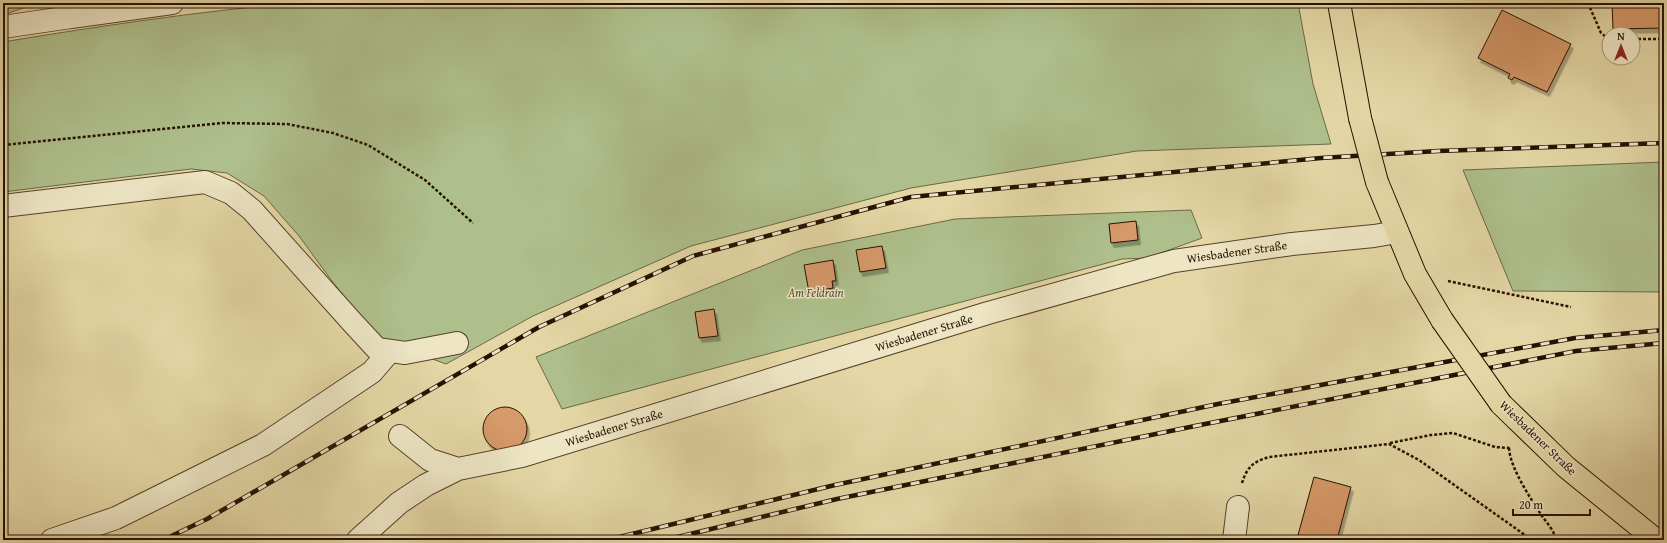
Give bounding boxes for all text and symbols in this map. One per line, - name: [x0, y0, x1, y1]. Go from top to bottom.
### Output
- north arrow: [1601, 26, 1641, 66]
- text: N: [1617, 28, 1625, 44]
- street label: Wiesbadener Straße: [1186, 236, 1289, 267]
- park label: Am Feldrain: [787, 284, 844, 301]
- street label: Wiesbadener Straße: [873, 310, 975, 355]
- street label: Wiesbadener Straße: [1496, 396, 1581, 479]
- street label: Wiesbadener Straße: [563, 405, 665, 450]
- scale bar: [1513, 491, 1590, 517]
- text: 20 m: [1519, 496, 1543, 513]

